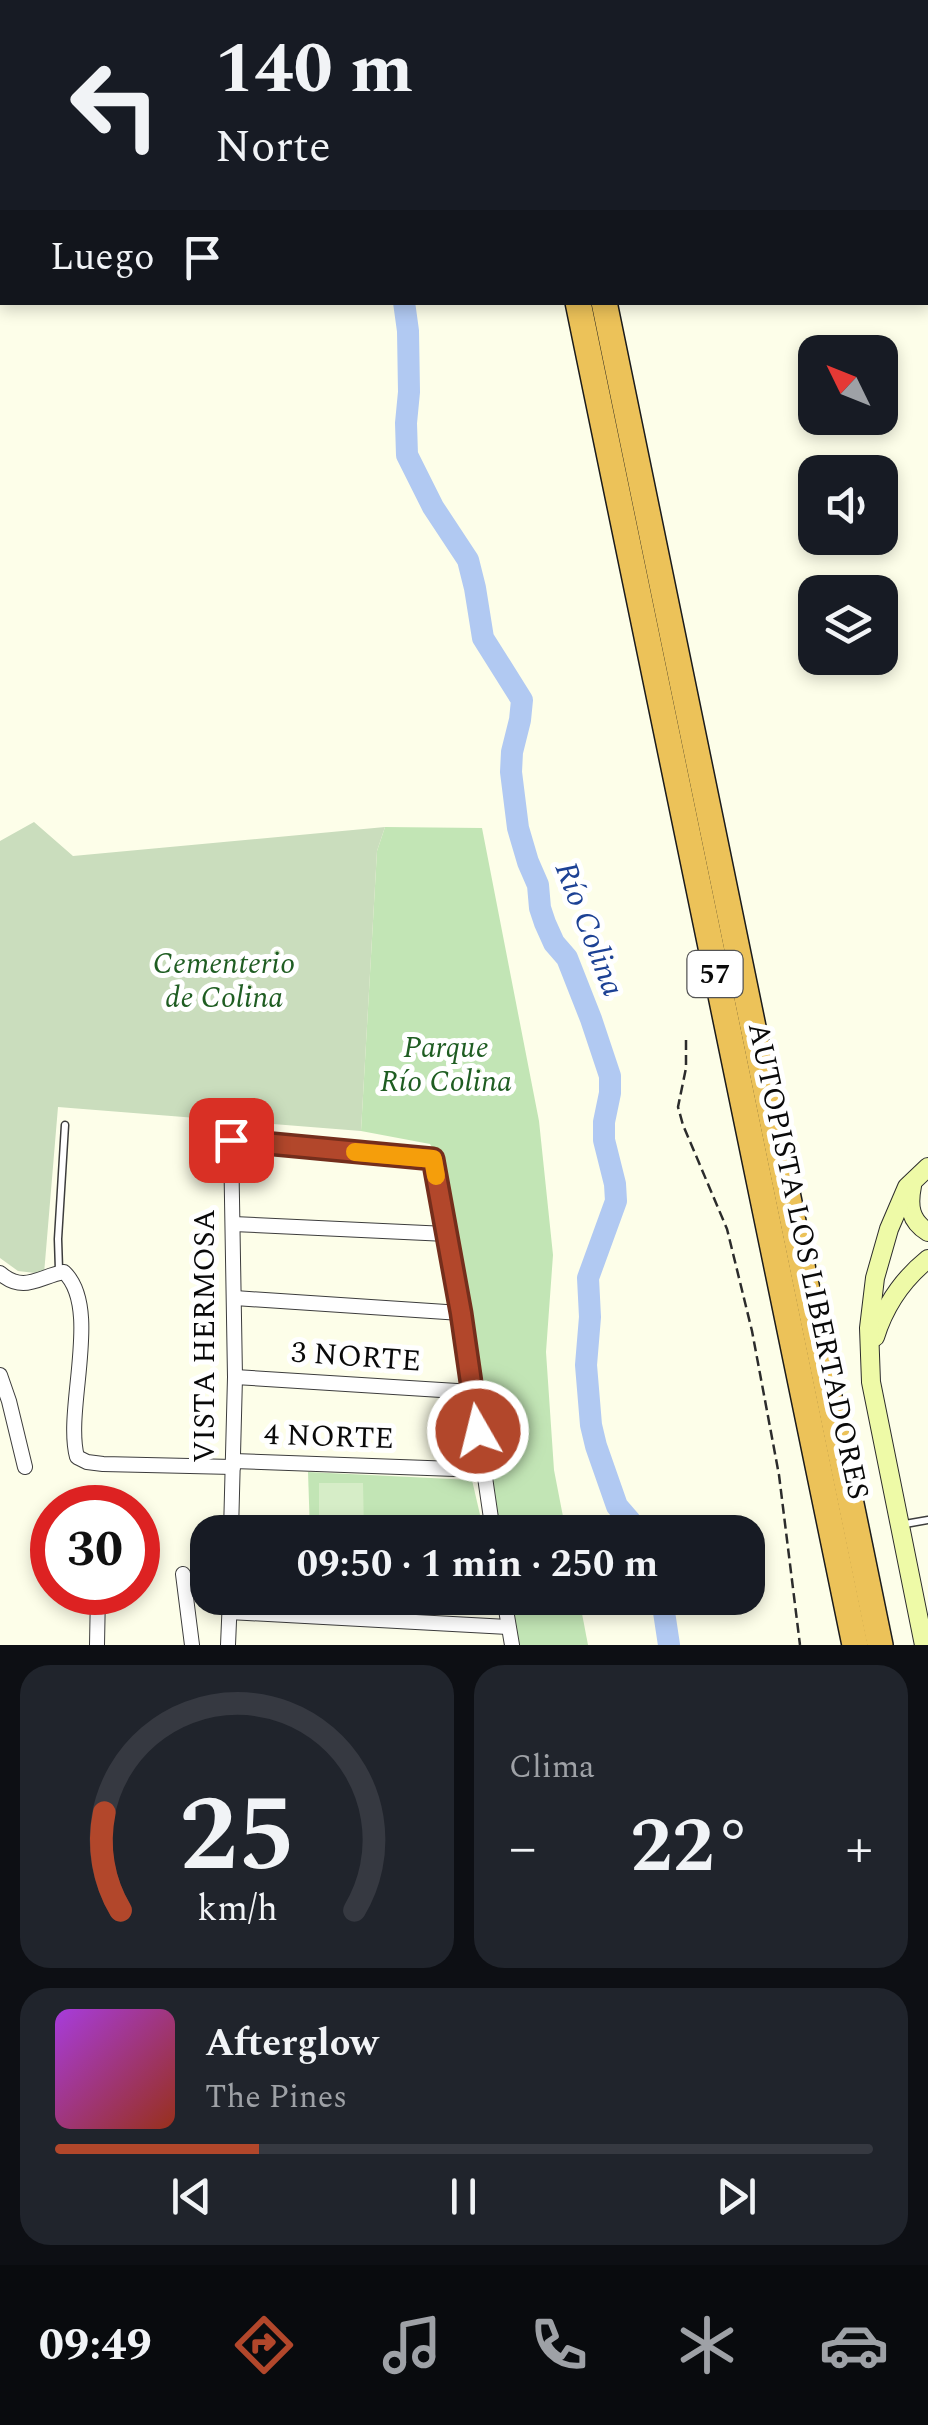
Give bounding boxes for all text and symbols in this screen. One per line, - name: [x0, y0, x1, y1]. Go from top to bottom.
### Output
- text: 140 m: [215, 17, 413, 123]
- icon: left: [50, 40, 180, 170]
- text: Norte: [215, 113, 331, 182]
- text: Luego: [50, 229, 155, 287]
- icon: arrive: [175, 230, 230, 285]
- north arrow: [798, 335, 898, 435]
- map controls: [798, 335, 898, 675]
- button: sound: [798, 455, 898, 555]
- button: layers: [798, 575, 898, 675]
- water label: Río Colina: [541, 854, 637, 1004]
- park label: Cementerio de Colina: [153, 941, 295, 1021]
- road number: 57: [688, 951, 742, 997]
- street label: AUTOPISTA LOS LIBERTADORES: [735, 1018, 881, 1504]
- park label: Parque Río Colina: [380, 1025, 512, 1105]
- pin: [189, 1098, 274, 1183]
- icon: arrive: [204, 1113, 259, 1168]
- street label: VISTA HERMOSA: [182, 1209, 228, 1463]
- street label: 3 NORTE: [290, 1330, 422, 1384]
- position arrow: [426, 1379, 530, 1483]
- street label: 4 NORTE: [263, 1412, 395, 1462]
- speed limit sign: 30: [30, 1485, 160, 1615]
- text: 09:50 · 1 min · 250 m: [297, 1536, 658, 1594]
- text: Clima: [509, 1743, 595, 1792]
- text: 25: [179, 1758, 295, 1916]
- text: 22°: [630, 1791, 752, 1905]
- text: −: [509, 1807, 537, 1890]
- text: +: [845, 1807, 873, 1890]
- text: km/h: [197, 1882, 277, 1937]
- text: Afterglow: [205, 2015, 378, 2073]
- text: The Pines: [205, 2073, 347, 2122]
- icon: previous: [164, 2169, 219, 2224]
- icon: pause: [436, 2169, 491, 2224]
- icon: next: [709, 2169, 764, 2224]
- icon: directions: [229, 2310, 299, 2380]
- icon: music: [377, 2310, 447, 2380]
- icon: phone: [524, 2310, 594, 2380]
- icon: climate: [672, 2310, 742, 2380]
- icon: car: [819, 2310, 889, 2380]
- text: 09:49: [39, 2311, 152, 2380]

